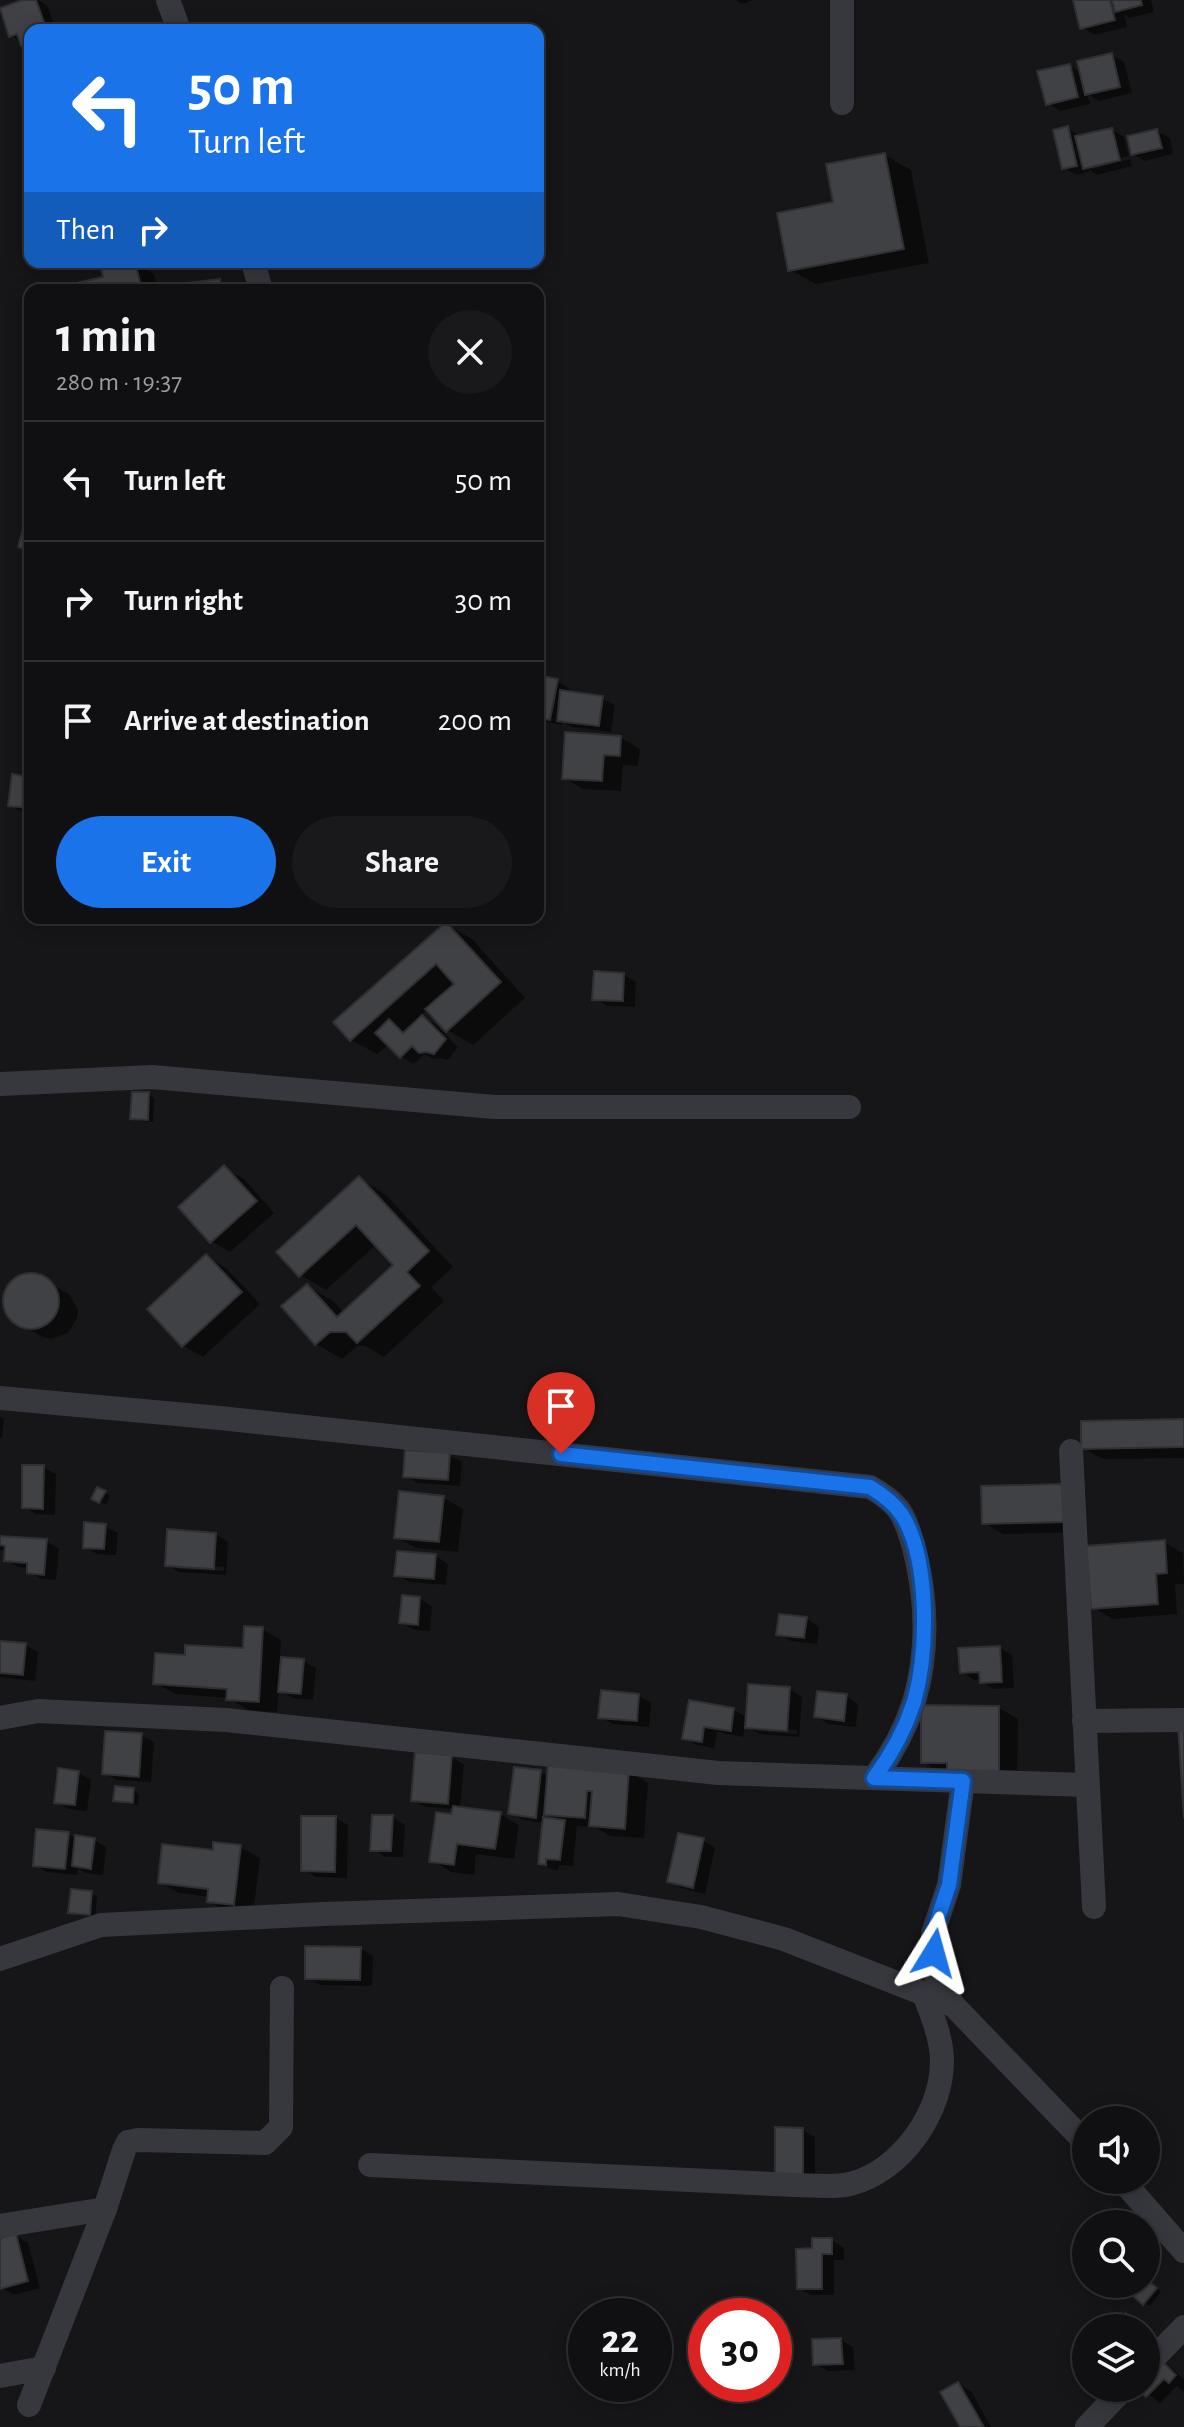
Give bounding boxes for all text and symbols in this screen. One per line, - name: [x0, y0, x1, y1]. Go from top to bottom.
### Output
- icon: left: [56, 56, 160, 160]
- text: 50 m: [188, 59, 295, 115]
- text: Turn left: [188, 124, 305, 160]
- icon: right: [131, 208, 175, 252]
- text: Then: [56, 215, 115, 245]
- button: close: [428, 310, 512, 394]
- text: 1 min: [56, 313, 157, 361]
- text: 280 m · 19:37: [56, 369, 182, 395]
- icon: left: [56, 459, 100, 503]
- text: Turn left: [124, 466, 225, 496]
- text: 50 m: [455, 466, 512, 496]
- icon: right: [56, 579, 100, 623]
- text: Turn right: [124, 586, 243, 616]
- text: 30 m: [455, 586, 512, 616]
- icon: arrive: [56, 699, 100, 743]
- text: Arrive at destination: [124, 706, 370, 736]
- text: 200 m: [438, 706, 512, 736]
- button: Exit: [56, 816, 276, 908]
- button: Share: [292, 816, 512, 908]
- pin: [527, 1372, 595, 1454]
- icon: arrive: [539, 1384, 583, 1428]
- position arrow: [892, 1911, 976, 1995]
- map controls: [1072, 2106, 1160, 2402]
- button: sound: [1072, 2106, 1160, 2194]
- button: search: [1072, 2210, 1160, 2298]
- speed limit sign: 30: [688, 2298, 792, 2402]
- button: layers: [1072, 2314, 1160, 2402]
- text: 22: [601, 2320, 639, 2360]
- text: km/h: [599, 2360, 641, 2380]

